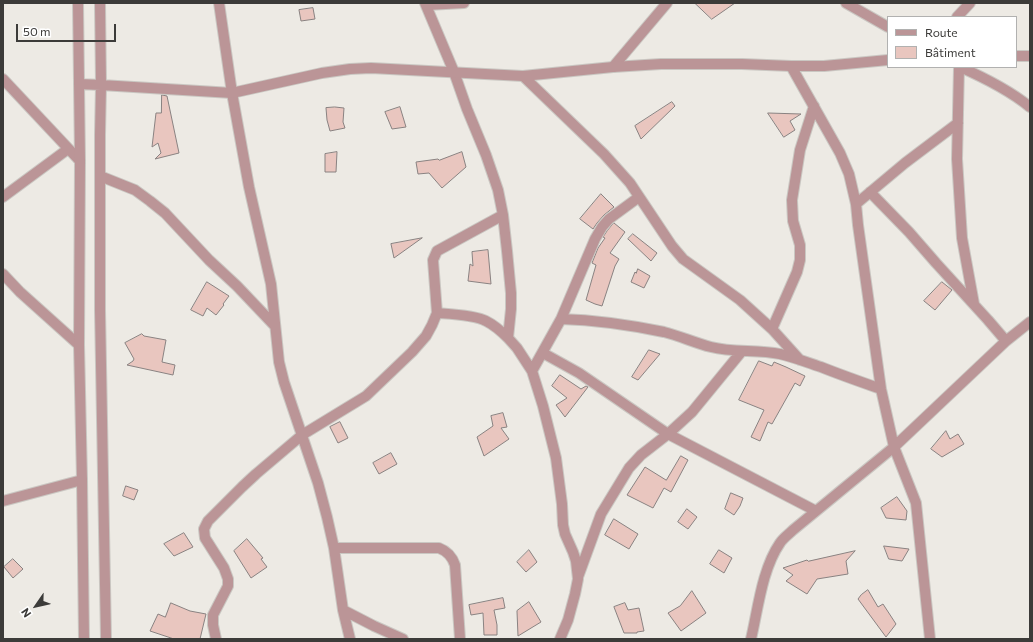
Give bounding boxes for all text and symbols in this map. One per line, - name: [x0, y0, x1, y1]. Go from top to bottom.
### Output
- scale bar: [18, 16, 118, 42]
- legend: [887, 16, 1017, 68]
- text: 50 m: [23, 24, 51, 38]
- text: Route: [925, 25, 958, 39]
- text: Bâtiment: [925, 45, 976, 59]
- north arrow: [16, 586, 56, 626]
- text: N: [18, 606, 33, 620]

